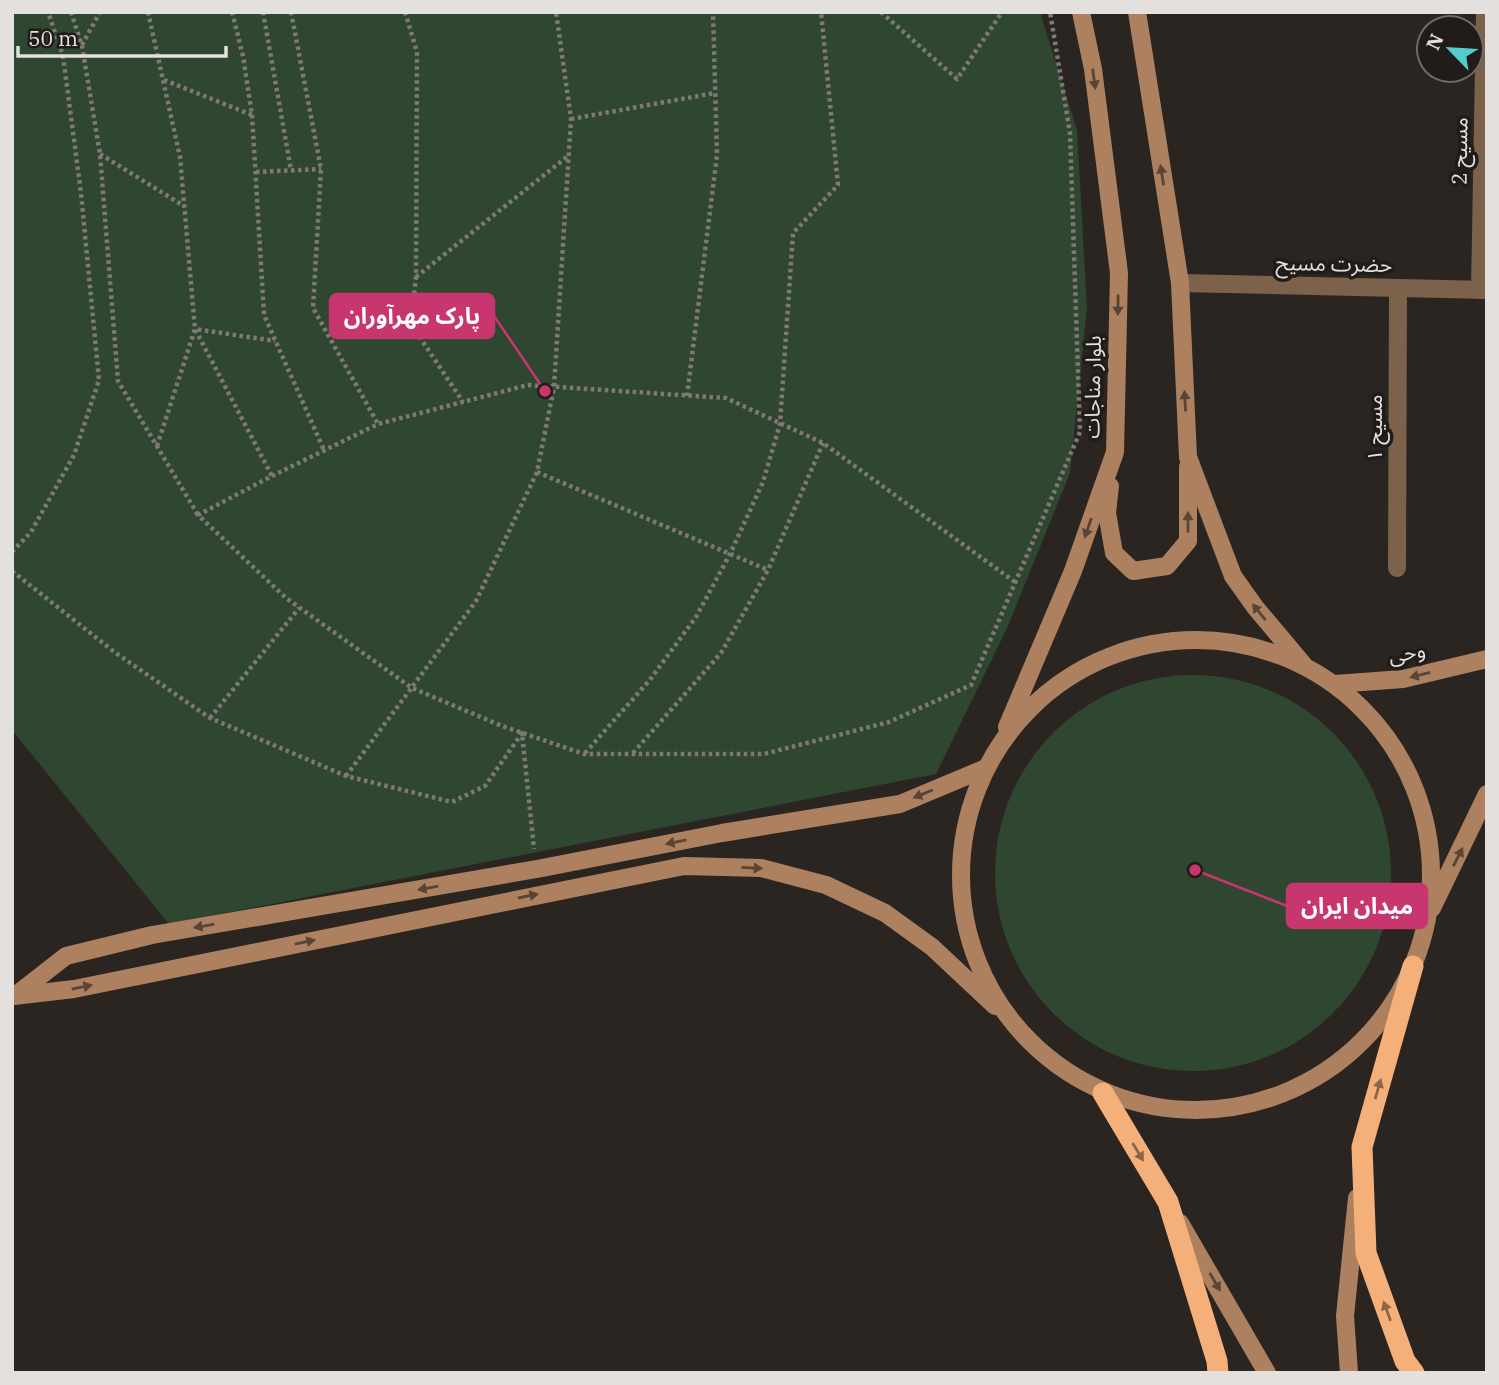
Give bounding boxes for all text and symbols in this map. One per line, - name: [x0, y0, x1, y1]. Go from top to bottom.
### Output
- scale bar: [18, 14, 226, 58]
- north arrow: [1415, 14, 1485, 84]
- text: 50 m: [28, 24, 78, 52]
- text: N: [1421, 30, 1449, 54]
- one-way arrow: [1089, 68, 1100, 90]
- street label: مسیح 2: [1444, 117, 1476, 185]
- one-way arrow: [1157, 164, 1168, 186]
- street label: حضرت مسیح: [1275, 248, 1393, 280]
- callout: پارک مهرآوران: [330, 294, 494, 338]
- one-way arrow: [1113, 294, 1124, 316]
- text: پارک مهرآوران: [344, 300, 480, 332]
- street label: بلوار مناجات: [1077, 335, 1107, 439]
- one-way arrow: [1180, 390, 1191, 412]
- street label: مسیح ۱: [1360, 394, 1390, 462]
- one-way arrow: [1182, 510, 1194, 532]
- one-way arrow: [1082, 517, 1093, 538]
- one-way arrow: [1252, 603, 1267, 621]
- street label: وحی: [1386, 635, 1428, 669]
- one-way arrow: [1409, 670, 1431, 681]
- one-way arrow: [913, 788, 933, 800]
- one-way arrow: [665, 837, 687, 848]
- one-way arrow: [1452, 847, 1463, 867]
- one-way arrow: [741, 863, 763, 874]
- one-way arrow: [417, 883, 439, 894]
- callout: میدان ایران: [1287, 884, 1427, 928]
- text: میدان ایران: [1301, 890, 1413, 920]
- one-way arrow: [517, 891, 539, 902]
- one-way arrow: [193, 921, 215, 932]
- one-way arrow: [294, 936, 316, 947]
- one-way arrow: [71, 981, 93, 992]
- one-way arrow: [1373, 1078, 1384, 1100]
- one-way arrow: [1132, 1142, 1145, 1161]
- one-way arrow: [1208, 1273, 1221, 1292]
- one-way arrow: [1381, 1300, 1392, 1321]

